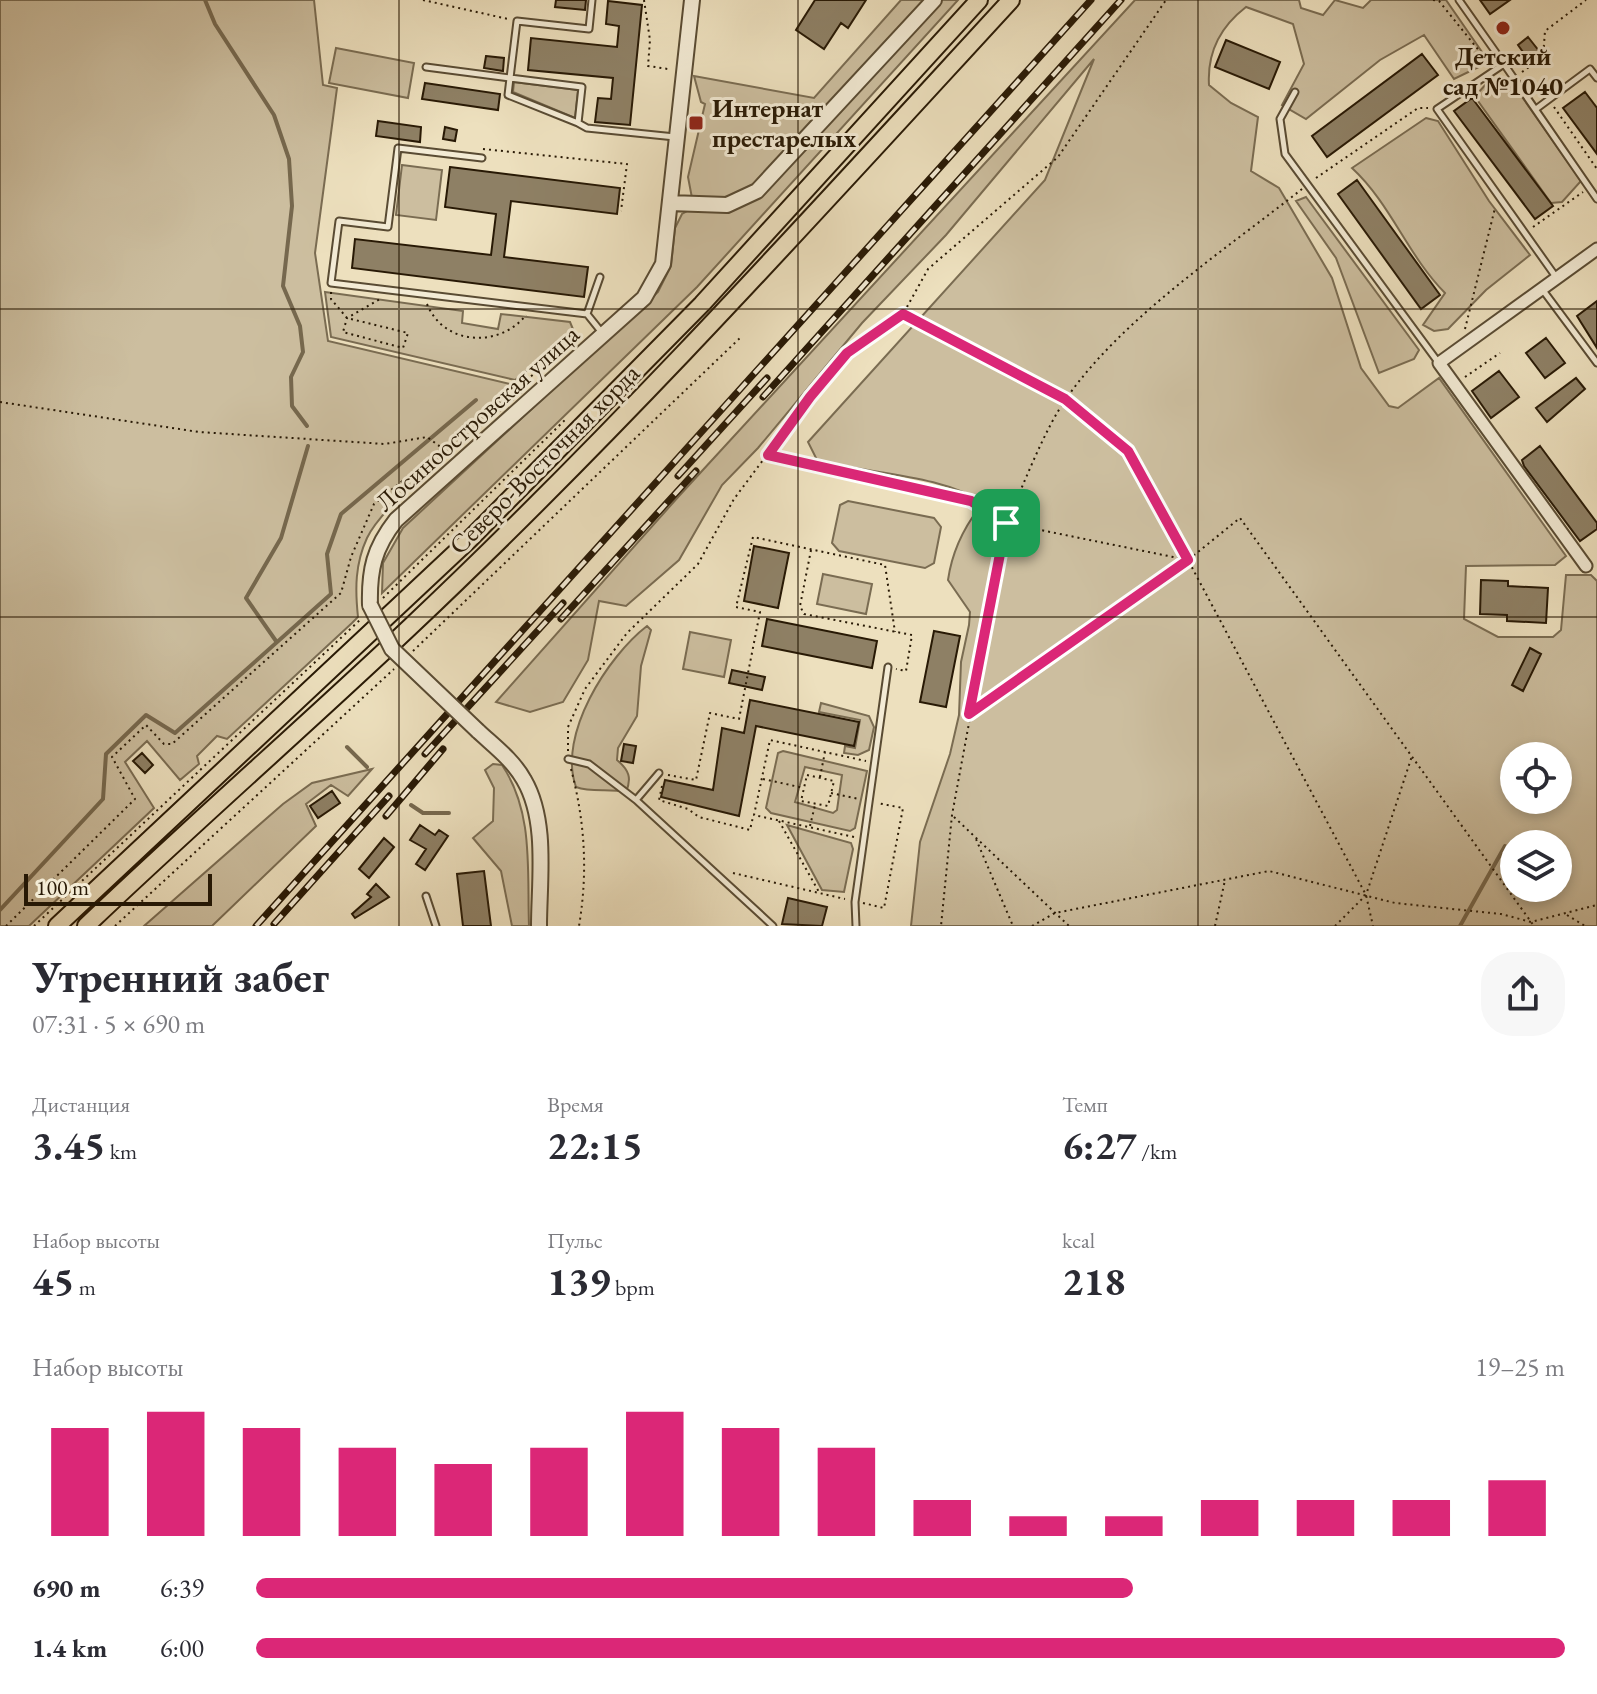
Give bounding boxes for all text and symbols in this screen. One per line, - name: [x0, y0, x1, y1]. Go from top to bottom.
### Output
- marker: Детский сад №1040: [1494, 19, 1512, 37]
- place label: Детский сад №1040: [1443, 39, 1563, 103]
- place label: Интернат престарелых: [712, 91, 856, 155]
- marker: Интернат престарелых: [687, 114, 705, 132]
- street label: Лосиноостровская улица: [368, 317, 587, 519]
- street label: Северо-Восточная хорда: [441, 356, 647, 562]
- pin: [972, 489, 1040, 557]
- icon: arrive: [984, 501, 1028, 545]
- map controls: [1500, 742, 1572, 902]
- button: locate: [1500, 742, 1572, 814]
- button: layers: [1500, 830, 1572, 902]
- scale bar: [24, 870, 212, 906]
- text: 100 m: [36, 873, 89, 902]
- text: Утренний забег: [32, 948, 329, 1005]
- button: share: [1481, 952, 1565, 1036]
- text: 07:31 · 5 × 690 m: [32, 1007, 205, 1041]
- text: Дистанция: [32, 1090, 130, 1119]
- text: Время: [547, 1090, 604, 1119]
- text: Темп: [1062, 1090, 1108, 1119]
- text: 3.45: [32, 1119, 105, 1171]
- text: 22:15: [547, 1119, 643, 1171]
- text: 6:27: [1062, 1119, 1137, 1171]
- text: km: [105, 1137, 137, 1166]
- text: /km: [1137, 1137, 1177, 1166]
- text: Набор высоты: [32, 1226, 160, 1255]
- text: Пульс: [547, 1226, 603, 1255]
- text: kcal: [1062, 1226, 1095, 1255]
- text: 45: [32, 1255, 74, 1307]
- text: 139: [547, 1255, 610, 1307]
- text: 218: [1062, 1255, 1125, 1307]
- text: m: [74, 1273, 96, 1302]
- text: bpm: [610, 1273, 655, 1302]
- text: Набор высоты: [32, 1350, 183, 1384]
- text: 19–25 m: [1475, 1350, 1565, 1384]
- text: 690 m: [32, 1571, 100, 1605]
- text: 6:39: [160, 1571, 204, 1605]
- text: 1.4 km: [32, 1631, 107, 1665]
- text: 6:00: [160, 1631, 204, 1665]

